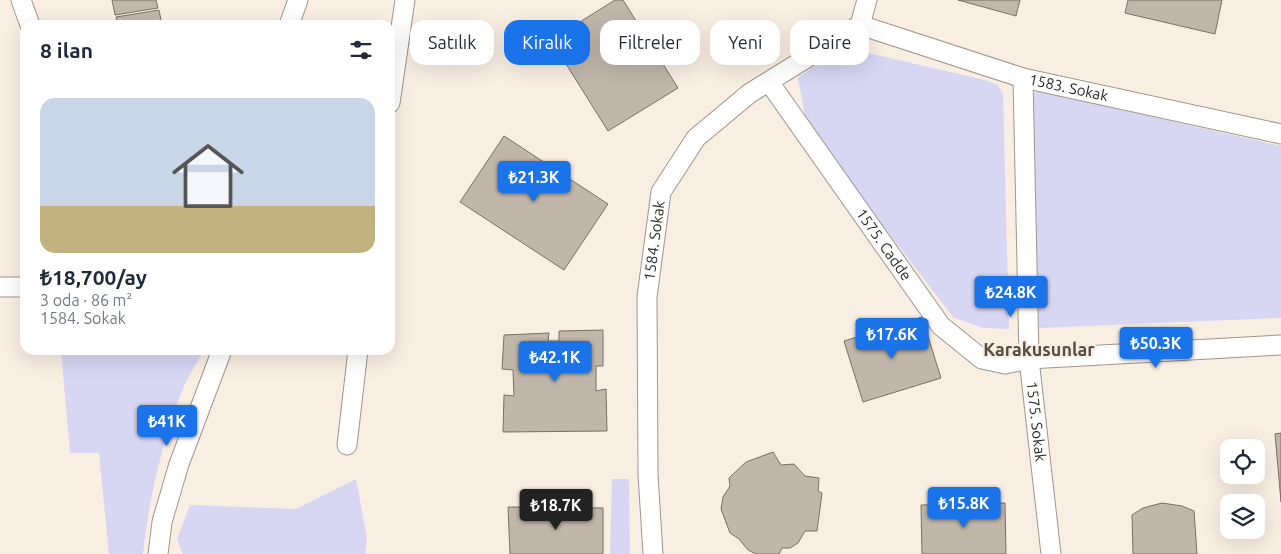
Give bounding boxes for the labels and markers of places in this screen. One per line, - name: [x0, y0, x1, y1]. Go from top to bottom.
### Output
- pin: ₺21.3K: [493, 160, 575, 203]
- pin: ₺24.8K: [970, 276, 1052, 318]
- pin: ₺17.6K: [851, 318, 933, 360]
- pin: ₺50.3K: [1115, 326, 1197, 369]
- pin: ₺42.1K: [514, 340, 596, 383]
- pin: ₺41K: [137, 404, 197, 447]
- pin: ₺15.8K: [923, 486, 1005, 529]
- pin: ₺18.7K: [515, 488, 597, 531]

